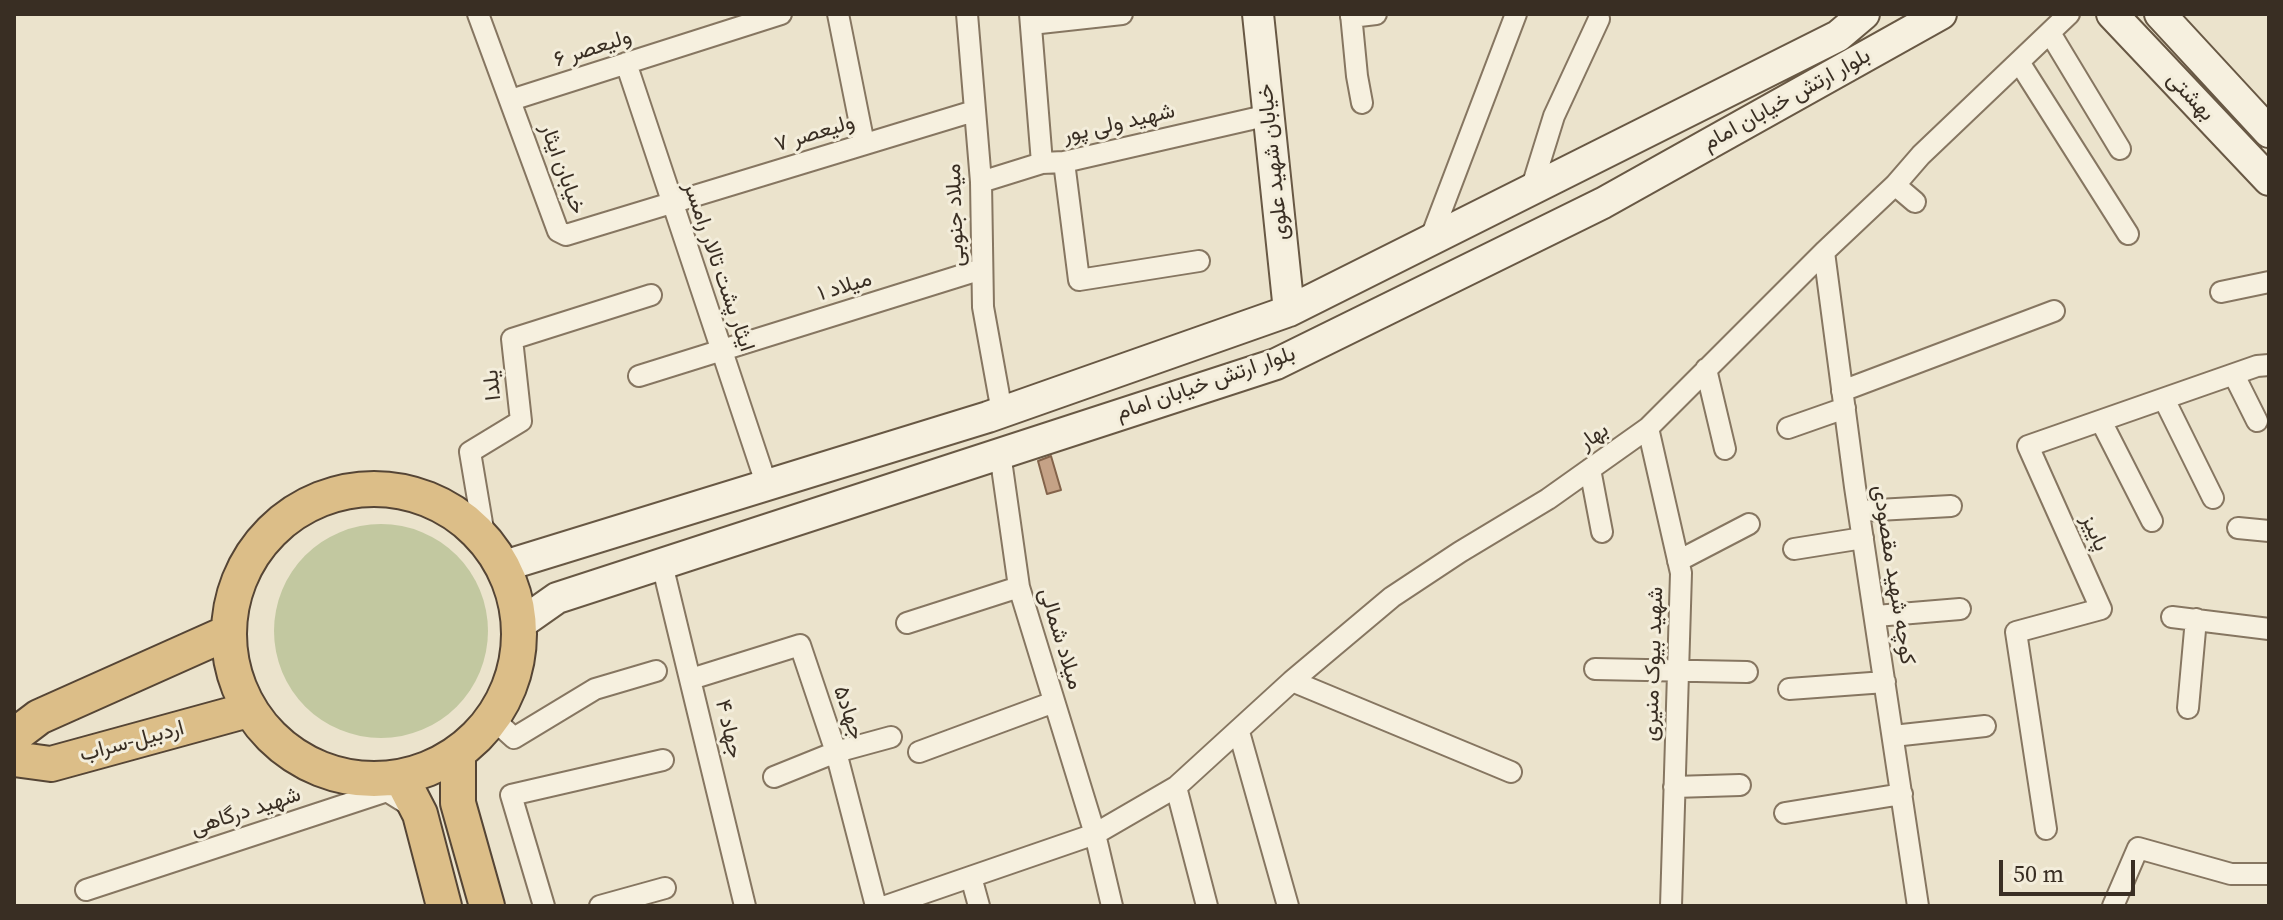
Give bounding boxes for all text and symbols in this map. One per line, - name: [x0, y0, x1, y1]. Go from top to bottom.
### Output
- street label: ولیعصر ۶: [551, 24, 635, 74]
- street label: بلوار ارتش خیابان امام: [1699, 43, 1875, 157]
- street label: بهشتی: [2161, 67, 2219, 127]
- street label: خیابان شهید علوی: [1253, 82, 1295, 242]
- street label: شهید ولی پور: [1061, 98, 1177, 150]
- street label: ولیعصر ۷: [772, 109, 858, 159]
- street label: خیابان ایثار: [533, 120, 591, 218]
- street label: میلاد جنوبی: [941, 163, 971, 267]
- street label: ایثار پشت تالار رامسر: [677, 179, 759, 355]
- street label: میلاد ۱: [815, 266, 875, 308]
- street label: بلوار ارتش خیابان امام: [1113, 341, 1299, 427]
- street label: یلدا: [478, 368, 508, 402]
- street label: بهار: [1574, 417, 1614, 457]
- street label: کوچه شهید مقصودی: [1866, 483, 1920, 667]
- street label: پاییز: [2074, 511, 2114, 555]
- street label: میلاد شمالی: [1032, 585, 1088, 693]
- street label: شهید بیوک منیری: [1638, 586, 1670, 742]
- street label: جهاد۵: [827, 683, 869, 743]
- street label: جهاد ۴: [708, 697, 748, 761]
- street label: اردبیل-سراب: [77, 715, 187, 769]
- street label: شهید درگاهی: [188, 782, 304, 842]
- scale bar: [2003, 844, 2139, 894]
- text: 50 m: [2013, 857, 2064, 890]

